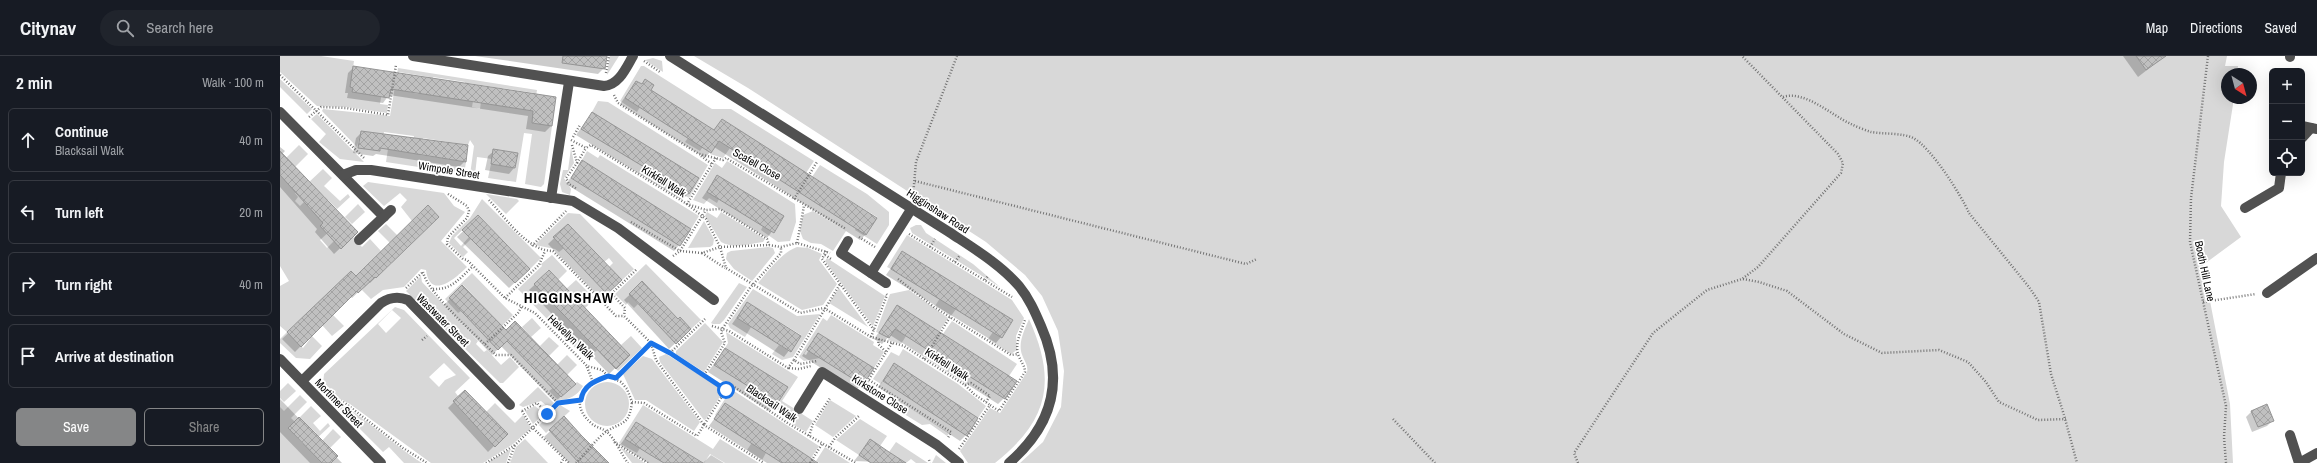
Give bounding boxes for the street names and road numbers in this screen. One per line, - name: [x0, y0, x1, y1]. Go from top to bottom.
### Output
- street label: Scafell Close: [731, 145, 783, 183]
- street label: Wimpole Street: [417, 158, 481, 182]
- street label: Kirkfell Walk: [639, 162, 689, 200]
- street label: Higginshaw Road: [904, 186, 972, 236]
- street label: Booth Hill Lane: [2192, 239, 2218, 303]
- street label: Wastwater Street: [414, 291, 473, 350]
- street label: Helvellyn Walk: [545, 312, 597, 363]
- street label: Kirkfell Walk: [922, 345, 972, 384]
- street label: Kirkstone Close: [849, 371, 911, 417]
- street label: Mortimer Street: [312, 376, 366, 431]
- street label: Blacksail Walk: [744, 381, 800, 425]

